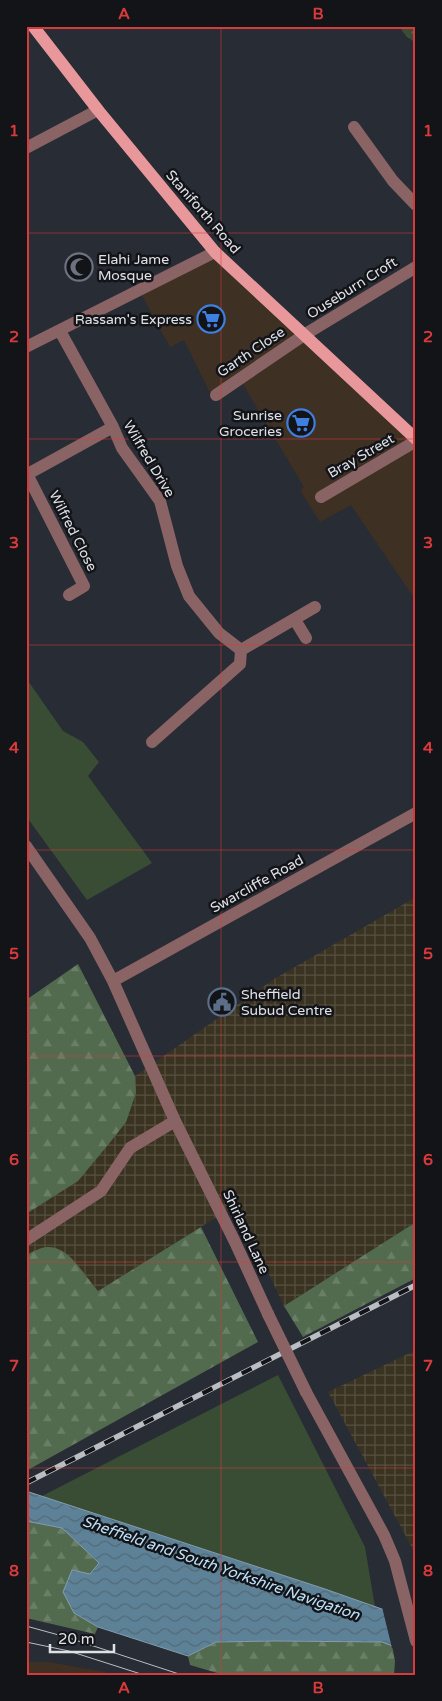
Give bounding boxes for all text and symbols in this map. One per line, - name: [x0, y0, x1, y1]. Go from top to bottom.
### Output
- text: A: [118, 4, 130, 24]
- text: B: [312, 4, 324, 24]
- text: 1: [9, 121, 19, 141]
- text: 1: [423, 121, 433, 141]
- street label: Staniforth Road: [162, 167, 244, 257]
- place label: Elahi Jame Mosque: [98, 251, 169, 284]
- mosque icon: Elahi Jame Mosque: [64, 252, 94, 282]
- street label: Ouseburn Croft: [304, 253, 401, 323]
- supermarket icon: Rassam's Express: [196, 304, 226, 334]
- place label: Rassam's Express: [75, 311, 192, 328]
- street label: Garth Close: [214, 323, 288, 381]
- text: 2: [9, 327, 19, 347]
- text: 2: [423, 327, 433, 347]
- place label: Sunrise Groceries: [219, 407, 282, 440]
- supermarket icon: Sunrise Groceries: [286, 408, 316, 438]
- street label: Wilfred Drive: [119, 418, 179, 500]
- street label: Bray Street: [325, 430, 398, 482]
- street label: Wilfred Close: [45, 488, 101, 574]
- text: 3: [9, 533, 19, 553]
- text: 3: [423, 533, 433, 553]
- text: 4: [9, 738, 19, 758]
- text: 4: [423, 738, 433, 758]
- street label: Swarcliffe Road: [207, 851, 307, 917]
- text: 5: [9, 944, 19, 964]
- text: 5: [423, 944, 433, 964]
- place label: Sheffield Subud Centre: [241, 986, 332, 1019]
- public building icon: Sheffield Subud Centre: [207, 987, 237, 1017]
- text: 6: [9, 1150, 19, 1170]
- text: 6: [423, 1150, 433, 1170]
- street label: Shirland Lane: [219, 1187, 273, 1277]
- text: 7: [9, 1356, 19, 1376]
- text: 7: [423, 1356, 433, 1376]
- water label: Sheffield and South Yorkshire Navigation: [80, 1512, 363, 1624]
- text: 8: [9, 1561, 19, 1581]
- text: 8: [423, 1561, 433, 1581]
- scale bar: [50, 1621, 114, 1653]
- text: 20 m: [58, 1630, 95, 1648]
- text: A: [118, 1678, 130, 1698]
- text: B: [312, 1678, 324, 1698]

